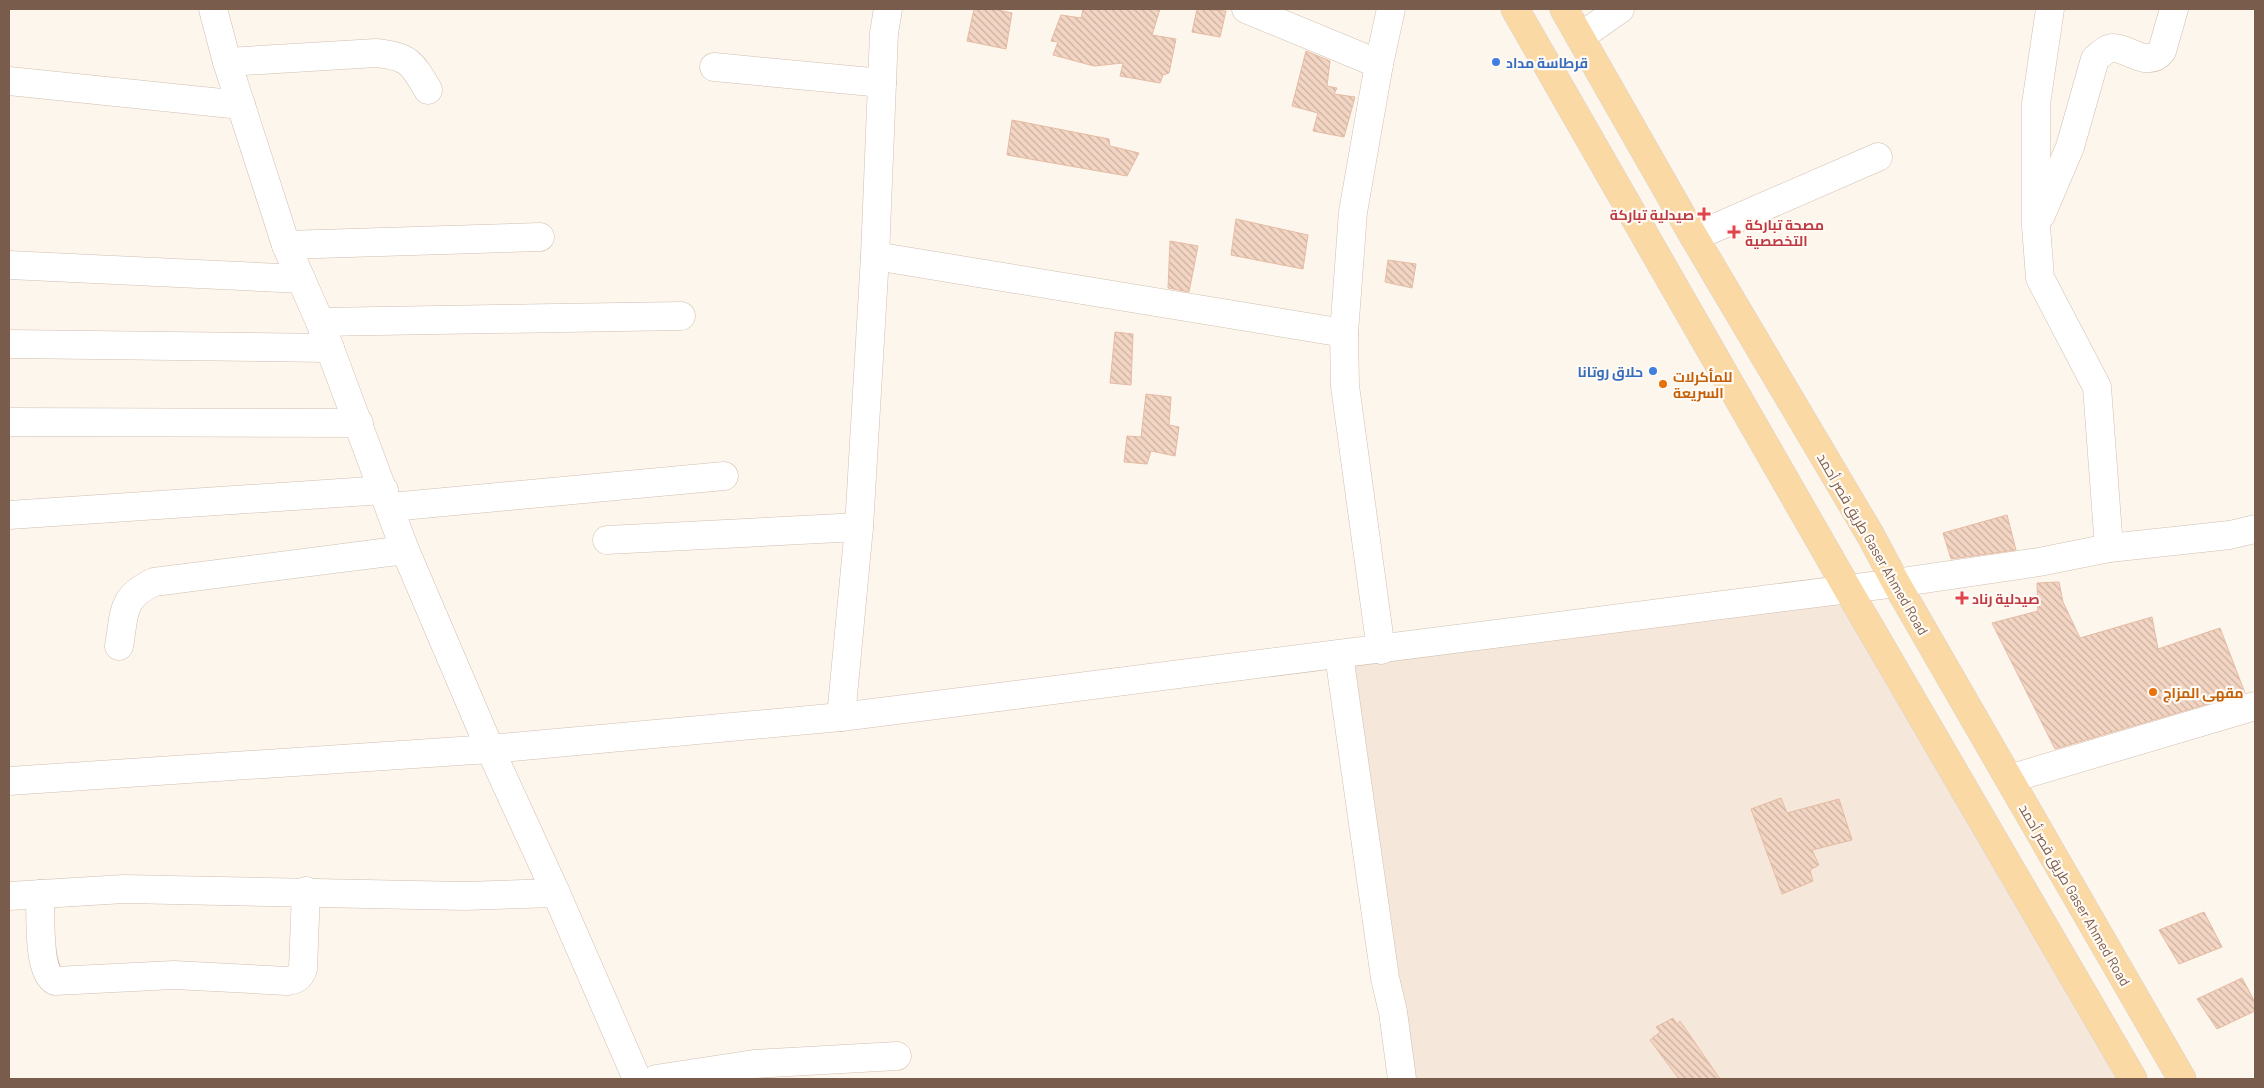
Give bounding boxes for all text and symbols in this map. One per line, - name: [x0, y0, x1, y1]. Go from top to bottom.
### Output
- place label: قرطاسة مداد: [1506, 54, 1588, 72]
- marker: قرطاسة مداد: [1490, 56, 1502, 68]
- place label: صيدلية تباركة: [1610, 206, 1694, 223]
- marker: صيدلية تباركة: [1698, 208, 1710, 220]
- place label: مصحة تباركة التخصصية: [1745, 216, 1824, 249]
- marker: مصحة تباركة التخصصية: [1727, 225, 1741, 239]
- place label: حلاق روتانا: [1578, 363, 1643, 381]
- marker: حلاق روتانا: [1647, 365, 1659, 377]
- place label: للمأكرلات السريعة: [1673, 368, 1733, 402]
- marker: للمأكرلات السريعة: [1657, 378, 1669, 390]
- street label: طريق قصر أحمد Gaser Ahmed Road: [1813, 450, 1932, 638]
- place label: صيدلية رناد: [1972, 590, 2040, 607]
- marker: صيدلية رناد: [1956, 592, 1968, 604]
- place label: مقهى المزاج: [2163, 684, 2244, 703]
- marker: مقهى المزاج: [2147, 686, 2159, 698]
- street label: طريق قصر أحمد Gaser Ahmed Road: [2015, 801, 2134, 989]

